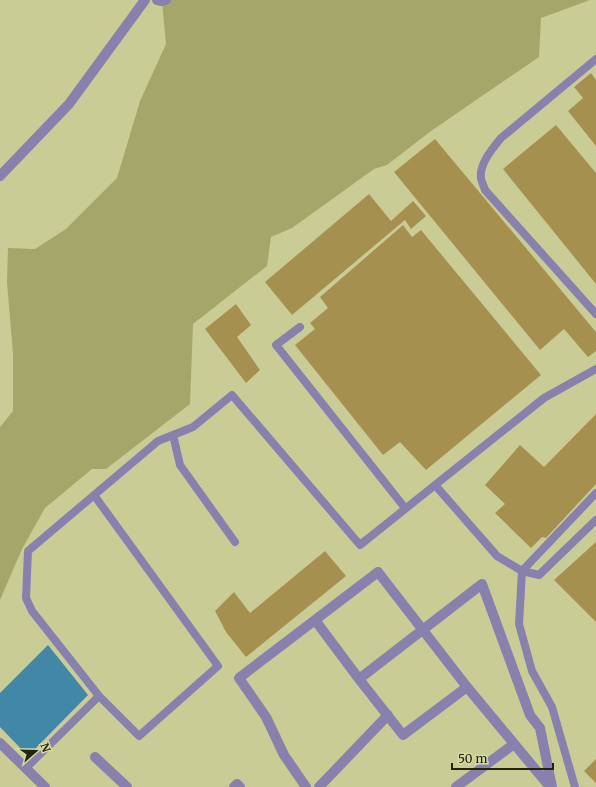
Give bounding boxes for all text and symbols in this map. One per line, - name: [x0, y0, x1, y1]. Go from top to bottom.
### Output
- north arrow: [16, 731, 56, 771]
- text: N: [37, 741, 54, 754]
- scale bar: [452, 745, 553, 771]
- text: 50 m: [458, 751, 487, 766]

